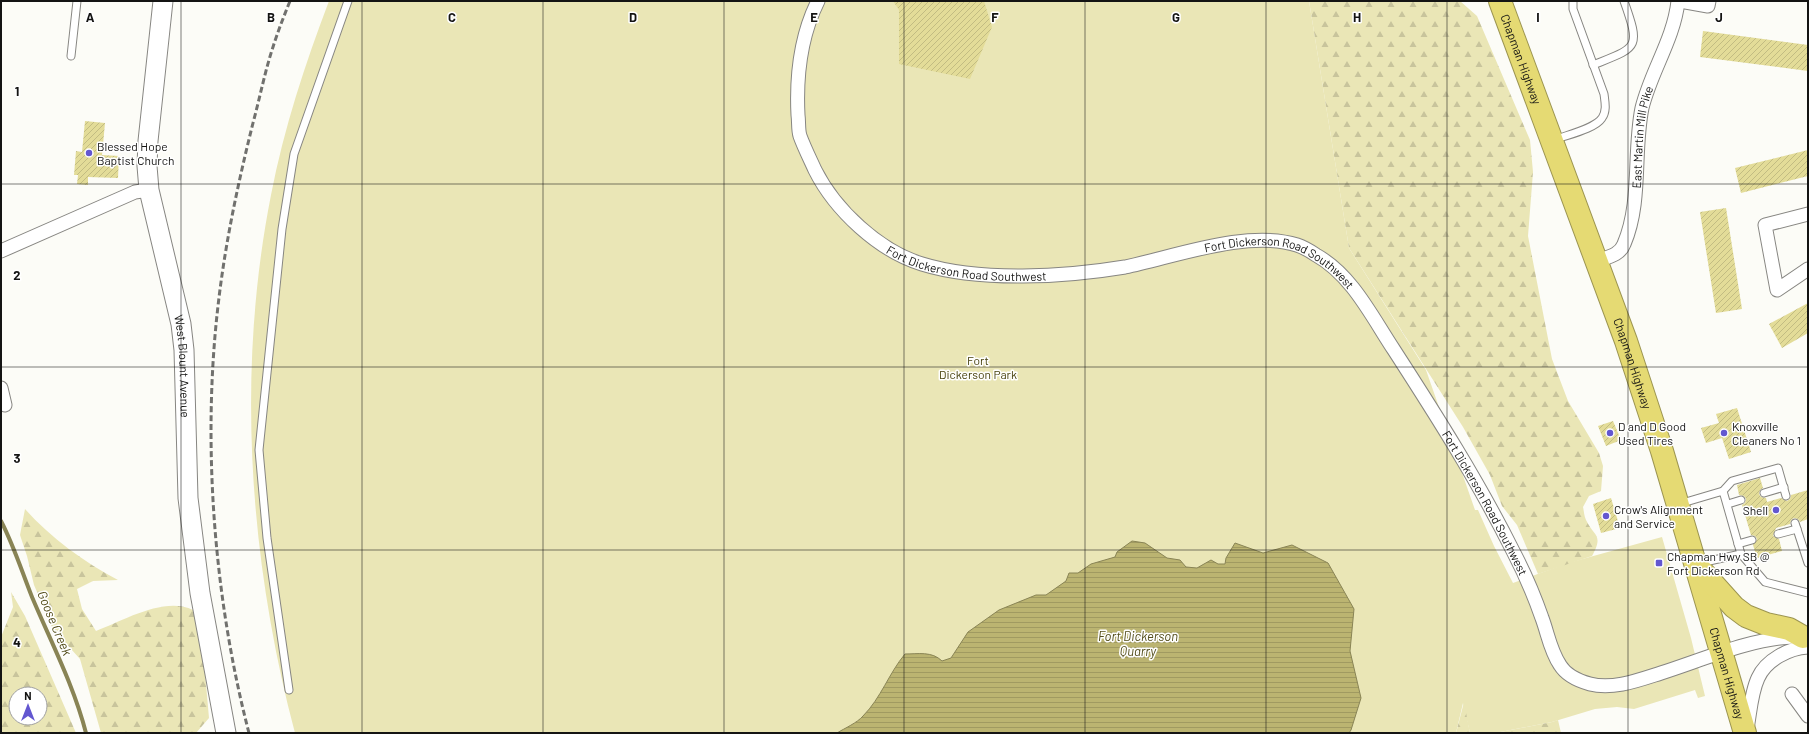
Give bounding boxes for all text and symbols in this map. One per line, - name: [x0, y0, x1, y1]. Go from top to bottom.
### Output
- text: A: [86, 9, 95, 25]
- text: B: [267, 9, 275, 25]
- text: C: [448, 9, 456, 25]
- text: D: [629, 9, 637, 25]
- text: E: [810, 9, 818, 25]
- text: F: [991, 9, 999, 25]
- text: G: [1172, 9, 1180, 25]
- text: H: [1353, 9, 1361, 25]
- text: I: [1536, 9, 1540, 25]
- text: J: [1715, 9, 1723, 25]
- street label: Chapman Highway: [1498, 12, 1545, 107]
- text: 1: [15, 83, 19, 99]
- street label: East Martin Mill Pike: [1629, 84, 1655, 189]
- place label: Blessed Hope Baptist Church: [97, 139, 174, 167]
- marker: Blessed Hope Baptist Church: [84, 148, 94, 158]
- street label: Fort Dickerson Road Southwest: [1203, 233, 1357, 291]
- street label: Fort Dickerson Road Southwest: [884, 242, 1047, 283]
- text: 2: [13, 267, 21, 283]
- street label: West Blount Avenue: [172, 313, 193, 418]
- street label: Chapman Highway: [1611, 316, 1655, 411]
- park label: Fort Dickerson Park: [939, 353, 1017, 381]
- place label: D and D Good Used Tires: [1618, 419, 1686, 447]
- place label: Knoxville Cleaners No 1: [1732, 419, 1801, 447]
- street label: Fort Dickerson Road Southwest: [1440, 428, 1531, 577]
- marker: D and D Good Used Tires: [1605, 428, 1615, 438]
- marker: Knoxville Cleaners No 1: [1719, 428, 1729, 438]
- text: 3: [13, 450, 21, 466]
- place label: Crow's Alignment and Service: [1614, 502, 1703, 530]
- place label: Shell: [1743, 503, 1768, 517]
- marker: Shell: [1771, 505, 1781, 515]
- marker: Crow's Alignment and Service: [1601, 511, 1611, 521]
- place label: Chapman Hwy SB @ Fort Dickerson Rd: [1667, 549, 1770, 577]
- marker: Chapman Hwy SB @ Fort Dickerson Rd: [1654, 558, 1664, 568]
- water label: Goose Creek: [34, 588, 76, 658]
- street label: Chapman Highway: [1707, 626, 1748, 721]
- water label: Fort Dickerson Quarry: [1098, 628, 1178, 659]
- text: 4: [13, 634, 21, 650]
- north arrow: [8, 686, 48, 726]
- text: N: [24, 689, 32, 702]

